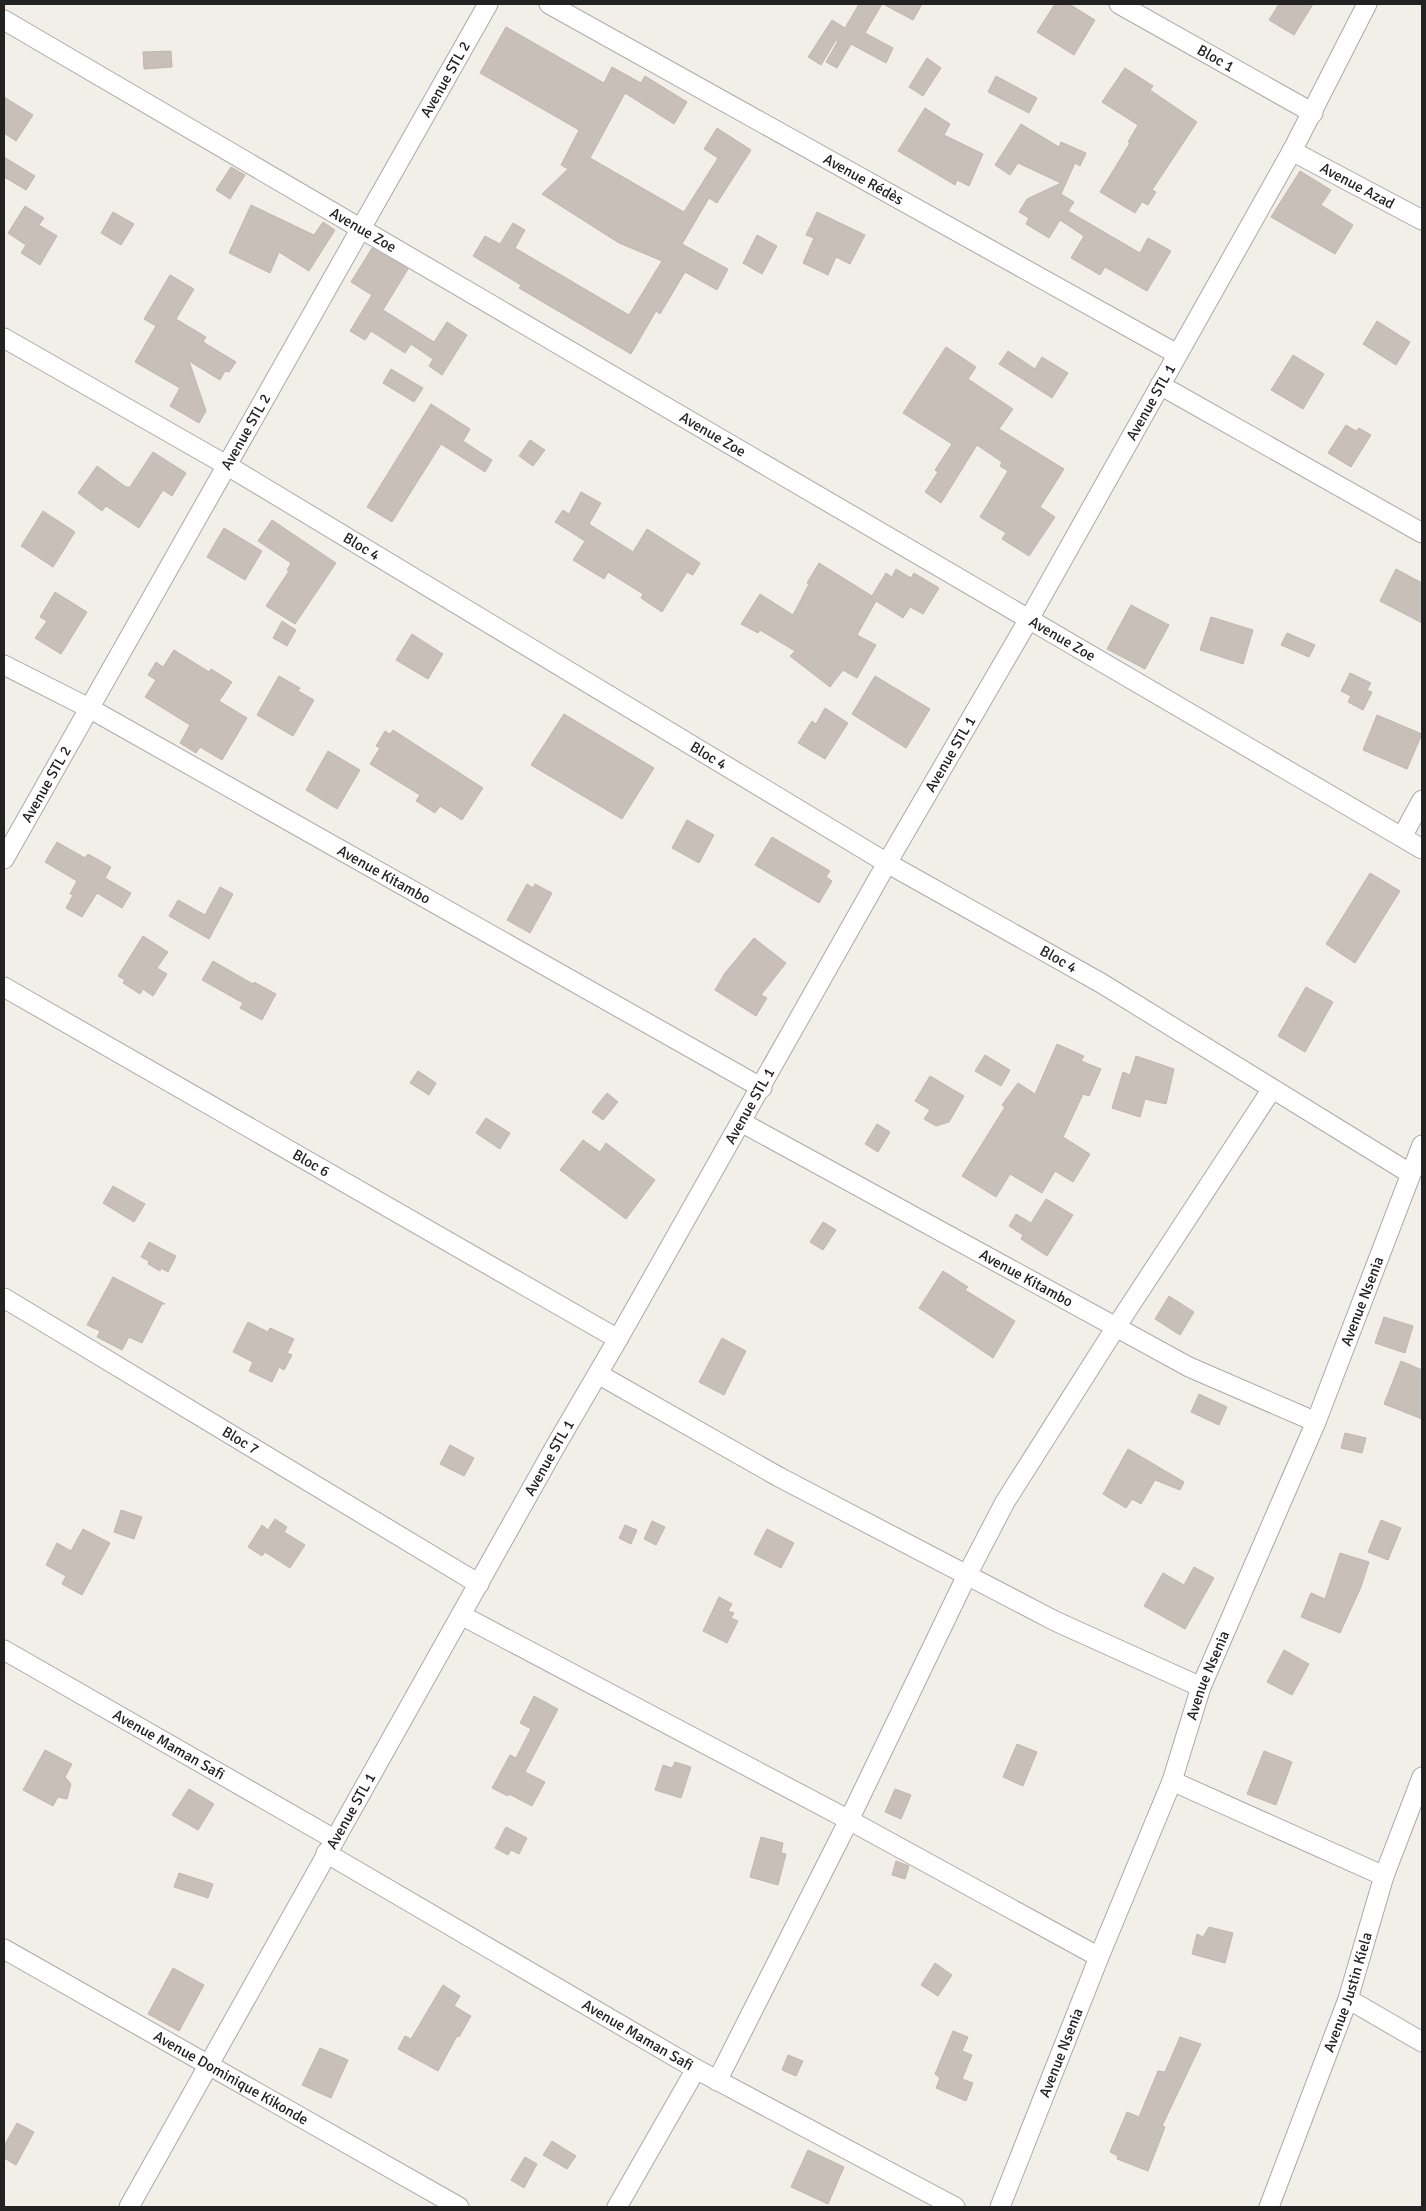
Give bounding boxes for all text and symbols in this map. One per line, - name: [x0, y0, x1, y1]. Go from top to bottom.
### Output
- street label: Avenue STL 2: [417, 38, 474, 121]
- street label: Bloc 1: [1194, 41, 1237, 76]
- street label: Avenue Rédès: [820, 150, 907, 209]
- street label: Avenue Azad: [1317, 159, 1398, 213]
- street label: Avenue Zoe: [327, 204, 399, 256]
- street label: Avenue STL 1: [1122, 361, 1179, 444]
- street label: Avenue STL 2: [217, 390, 275, 473]
- street label: Avenue Zoe: [676, 408, 749, 461]
- street label: Bloc 4: [340, 529, 383, 564]
- street label: Avenue Zoe: [1026, 612, 1099, 665]
- street label: Avenue STL 1: [921, 713, 979, 795]
- street label: Bloc 4: [687, 738, 730, 773]
- street label: Avenue STL 2: [18, 743, 75, 825]
- street label: Avenue Kitambo: [334, 841, 434, 908]
- street label: Bloc 4: [1037, 942, 1080, 977]
- street label: Avenue STL 1: [721, 1065, 778, 1147]
- street label: Bloc 6: [289, 1145, 333, 1181]
- street label: Avenue Kitambo: [976, 1245, 1076, 1311]
- street label: Avenue Nsenia: [1337, 1254, 1387, 1349]
- street label: Avenue STL 1: [520, 1416, 578, 1499]
- street label: Bloc 7: [219, 1422, 262, 1458]
- street label: Avenue Nsenia: [1182, 1628, 1233, 1722]
- street label: Avenue Maman Safi: [110, 1705, 228, 1783]
- street label: Avenue STL 1: [322, 1770, 380, 1852]
- street label: Avenue Justin Kiela: [1320, 1930, 1376, 2055]
- street label: Avenue Maman Safi: [579, 1996, 697, 2074]
- street label: Avenue Nsenia: [1035, 2005, 1087, 2100]
- street label: Avenue Dominique Kikonde: [151, 2027, 312, 2129]

